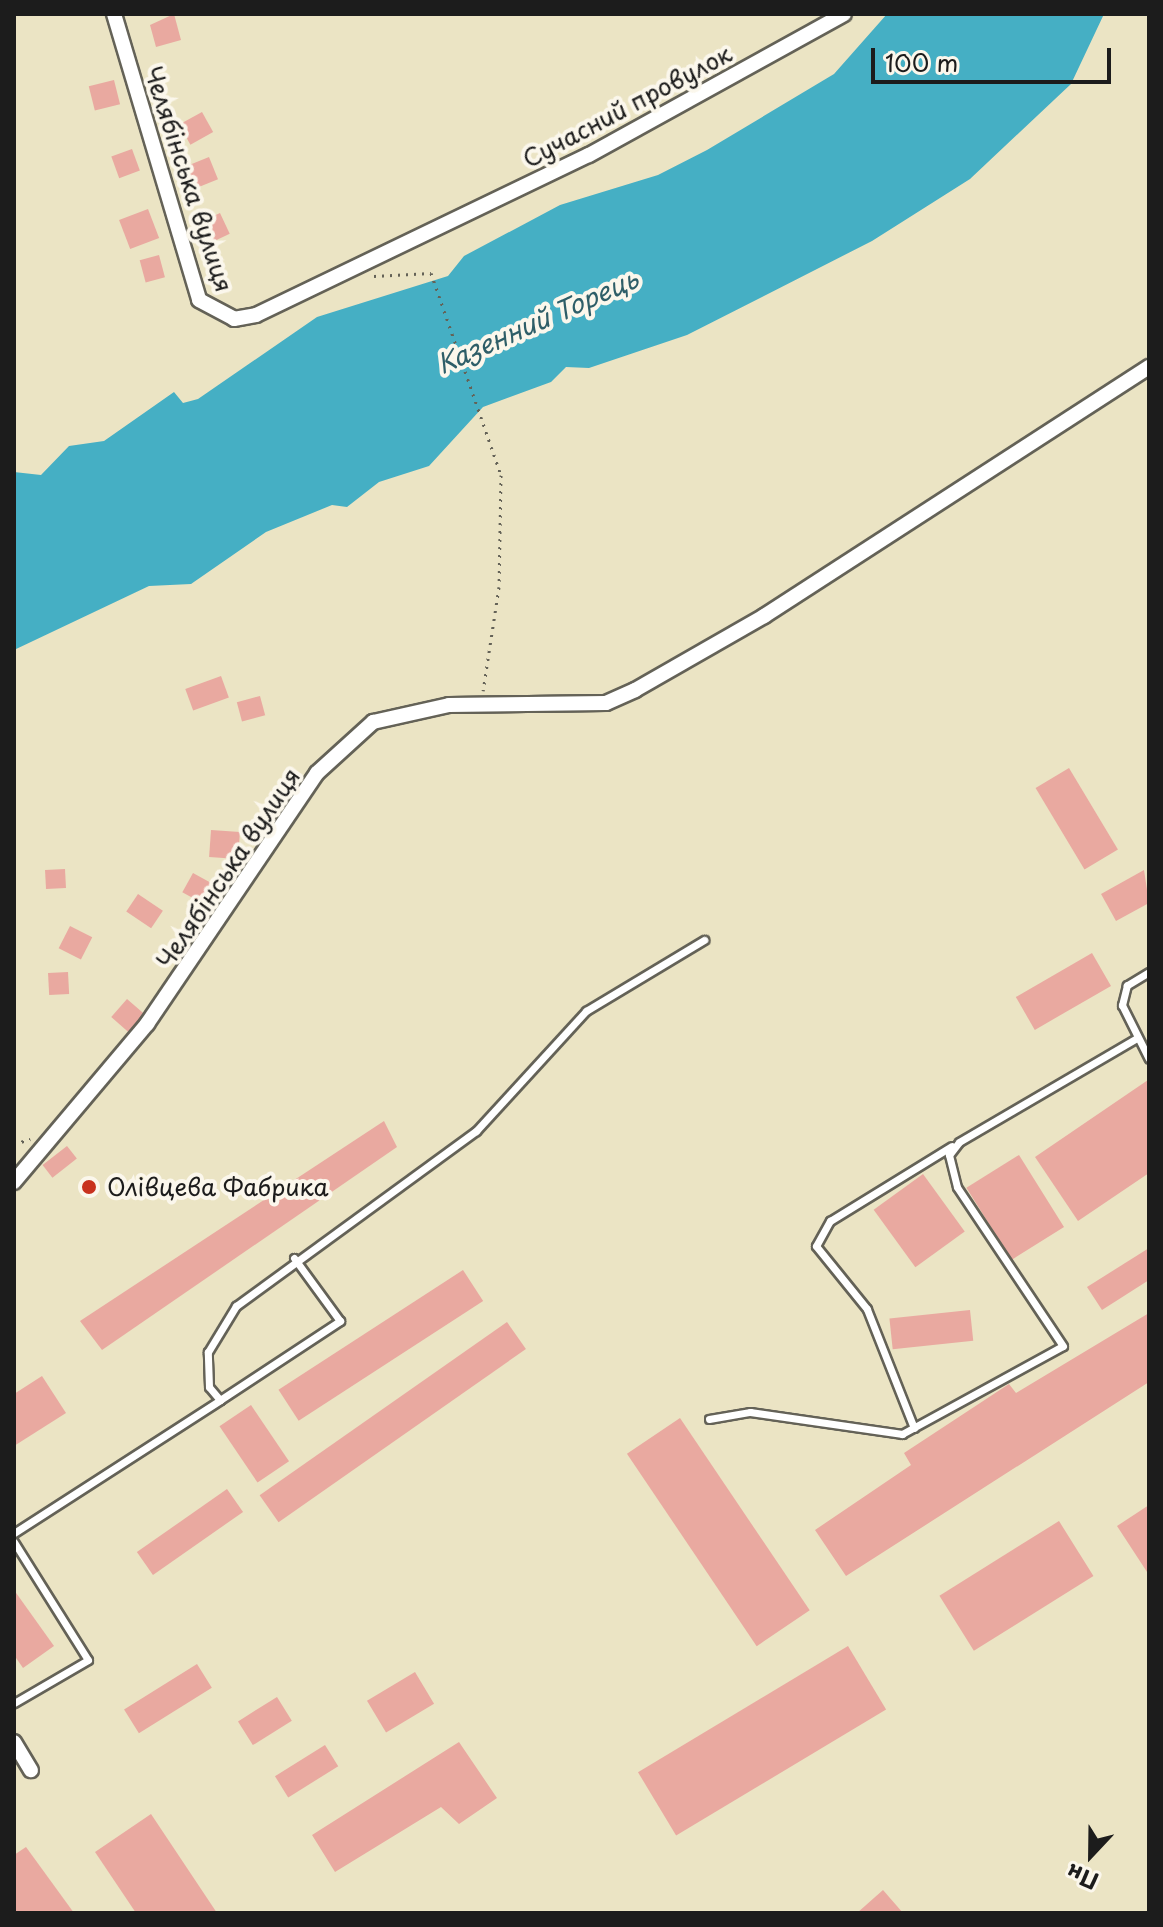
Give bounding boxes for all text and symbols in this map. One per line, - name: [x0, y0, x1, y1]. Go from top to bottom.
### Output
- scale bar: [875, 32, 1115, 82]
- street label: Сучасний провулок: [518, 39, 736, 173]
- text: 100 m: [885, 44, 958, 80]
- street label: Челябінська вулиця: [139, 62, 239, 296]
- water label: Казенний Торець: [431, 263, 643, 379]
- street label: Челябінська вулиця: [150, 762, 306, 974]
- place label: Олівцева Фабрика: [107, 1173, 330, 1201]
- marker: Олівцева Фабрика: [78, 1176, 100, 1198]
- north arrow: [1051, 1815, 1131, 1895]
- text: Пн: [1061, 1856, 1103, 1899]

